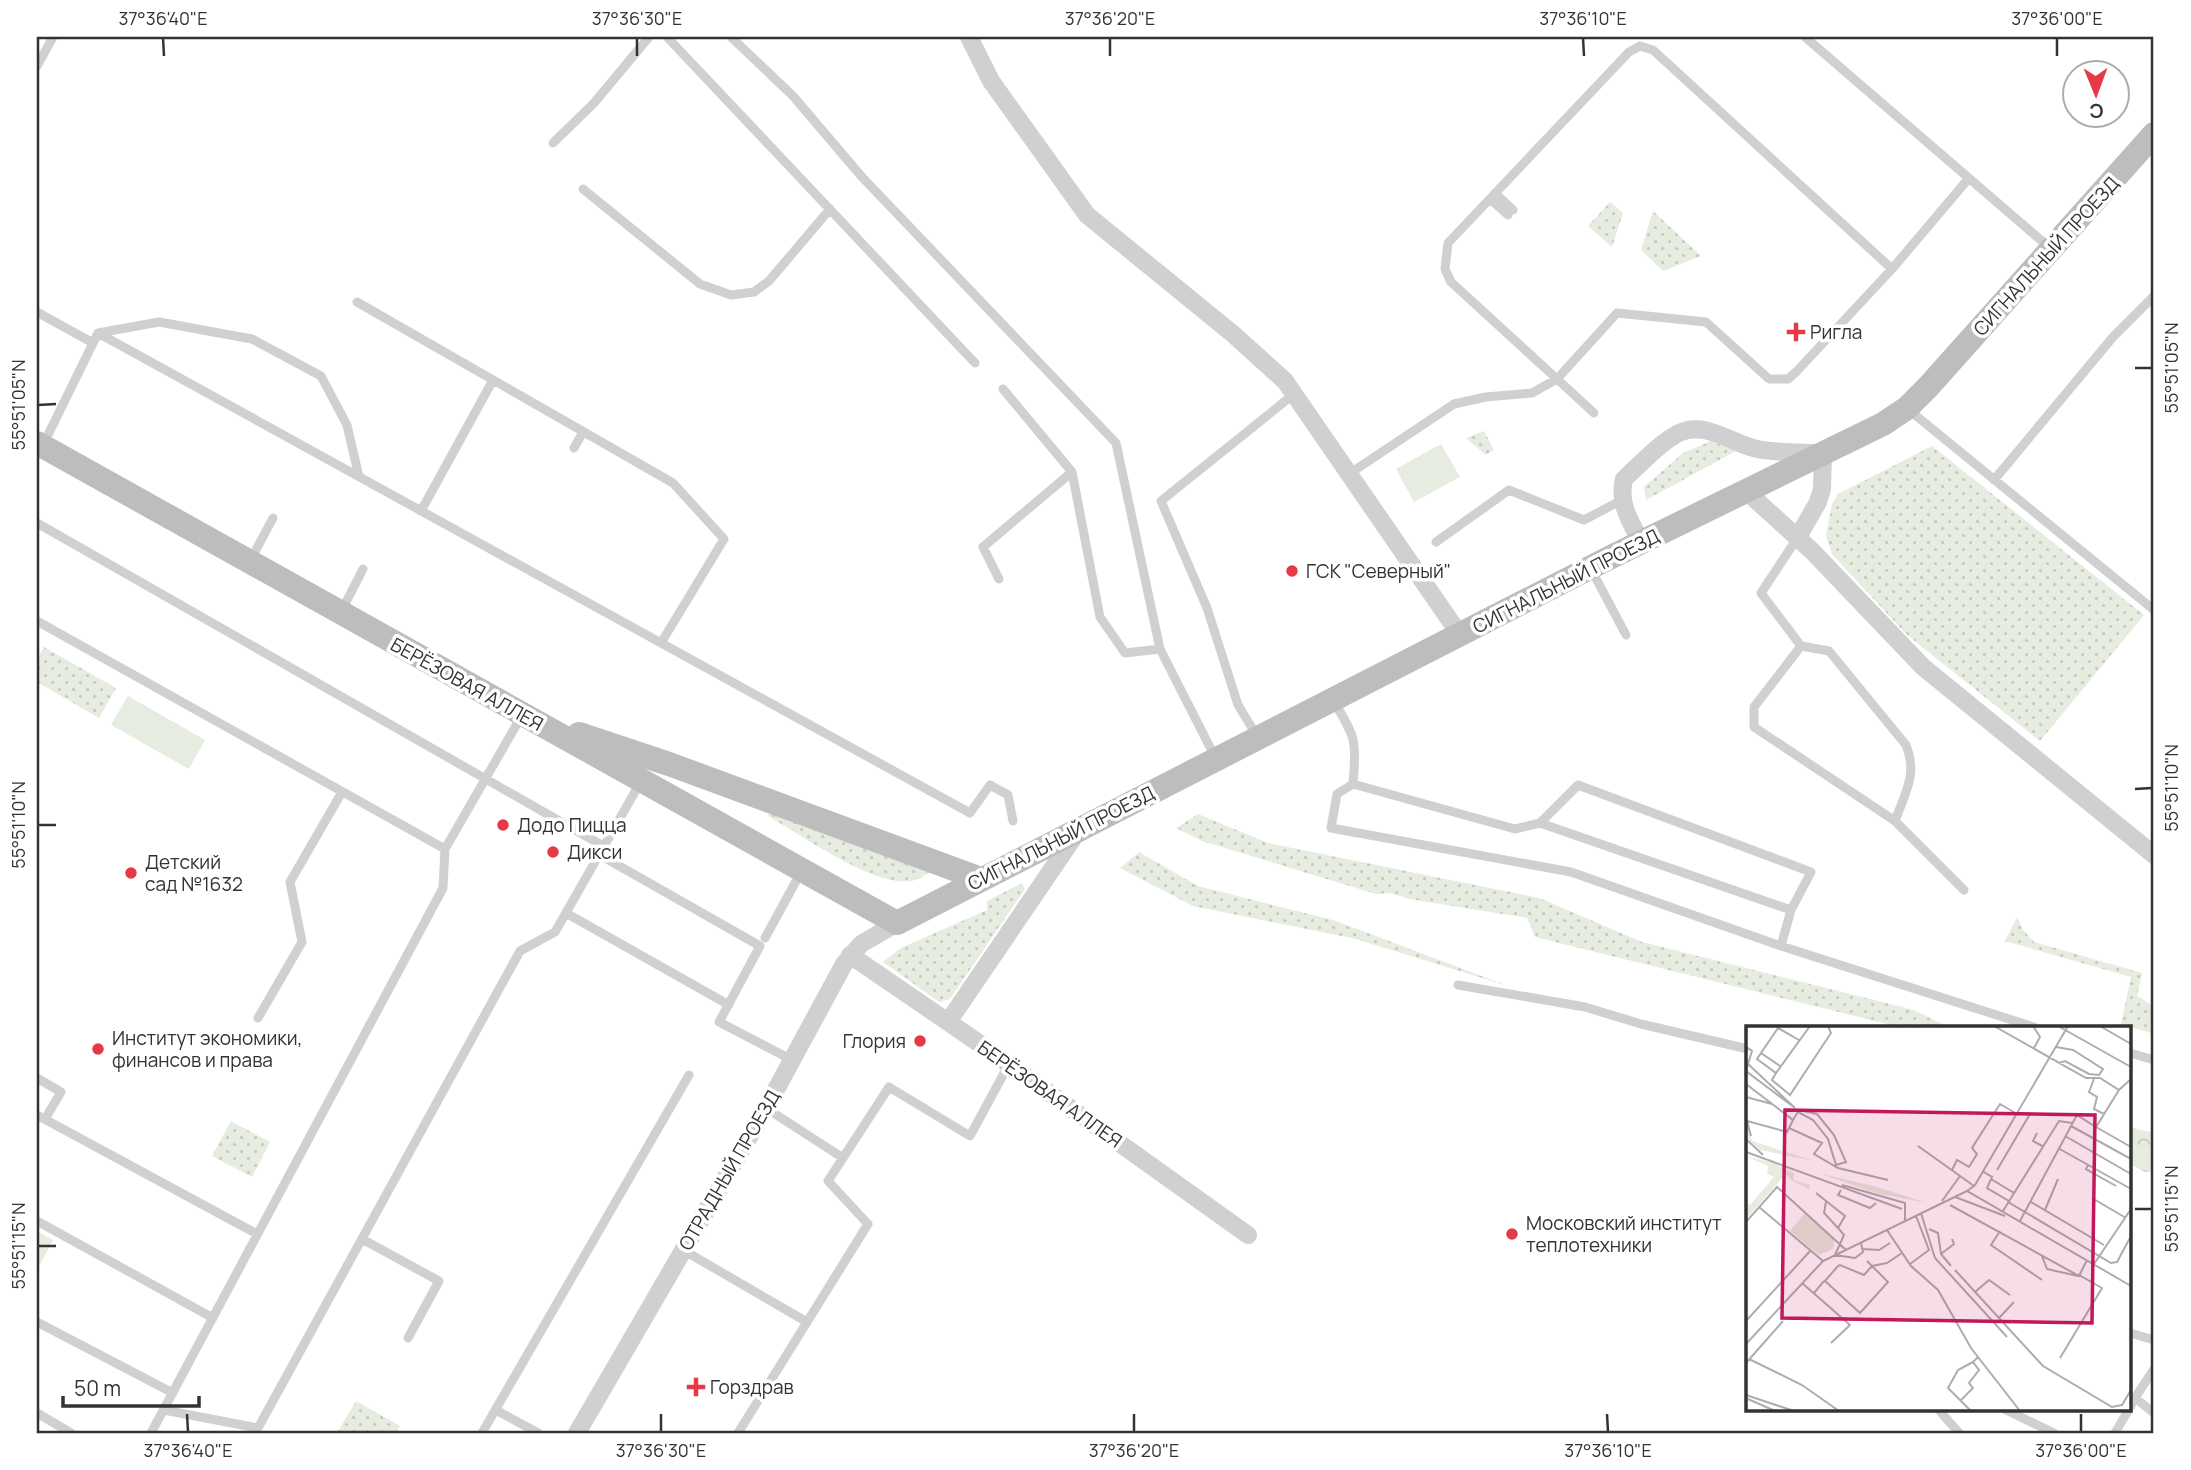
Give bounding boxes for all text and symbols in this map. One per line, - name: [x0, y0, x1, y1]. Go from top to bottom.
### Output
- text: 37°36'40"E: [119, 6, 207, 30]
- text: 37°36'30"E: [592, 6, 682, 30]
- text: 37°36'20"E: [1065, 6, 1155, 30]
- text: 37°36'10"E: [1539, 6, 1627, 30]
- text: 37°36'00"E: [2011, 6, 2103, 30]
- north arrow: [2062, 60, 2132, 130]
- text: С: [2089, 98, 2104, 124]
- street label: СИГНАЛЬНЫЙ ПРОЕЗД: [1967, 171, 2125, 341]
- place label: Ригла: [1810, 319, 1862, 345]
- text: 55°51'05"N: [2159, 323, 2183, 413]
- marker: Ригла: [1788, 324, 1804, 340]
- text: 55°51'05"N: [6, 360, 30, 450]
- street label: СИГНАЛЬНЫЙ ПРОЕЗД: [1468, 523, 1664, 639]
- place label: ГСК "Северный": [1306, 558, 1451, 584]
- marker: ГСК "Северный": [1284, 563, 1300, 579]
- street label: БЕРЁЗОВАЯ АЛЛЕЯ: [386, 631, 548, 737]
- text: 55°51'10"N: [2159, 744, 2183, 832]
- street label: СИГНАЛЬНЫЙ ПРОЕЗД: [963, 780, 1159, 896]
- text: 55°51'10"N: [6, 781, 30, 869]
- place label: Додо Пицца: [517, 812, 627, 838]
- marker: Додо Пицца: [495, 817, 511, 833]
- place label: Дикси: [567, 839, 622, 865]
- marker: Дикси: [545, 844, 561, 860]
- place label: Детский сад №1632: [145, 849, 243, 897]
- marker: Детский сад №1632: [123, 865, 139, 881]
- place label: Институт экономики, финансов и права: [112, 1025, 303, 1073]
- inset map: [1746, 1026, 2132, 1410]
- place label: Глория: [843, 1028, 906, 1054]
- marker: Глория: [912, 1033, 928, 1049]
- street label: БЕРЁЗОВАЯ АЛЛЕЯ: [973, 1034, 1127, 1154]
- marker: Институт экономики, финансов и права: [90, 1041, 106, 1057]
- street label: ОТРАДНЫЙ ПРОЕЗД: [672, 1085, 786, 1255]
- text: 55°51'15"N: [2159, 1166, 2183, 1252]
- text: 55°51'15"N: [6, 1203, 30, 1289]
- place label: Московский институт теплотехники: [1526, 1210, 1722, 1258]
- marker: Московский институт теплотехники: [1504, 1226, 1520, 1242]
- scale bar: [63, 1365, 200, 1409]
- text: 50 m: [74, 1374, 121, 1402]
- place label: Горздрав: [710, 1374, 794, 1400]
- marker: Горздрав: [688, 1379, 704, 1395]
- text: 37°36'40"E: [144, 1438, 232, 1462]
- text: 37°36'30"E: [616, 1438, 706, 1462]
- text: 37°36'20"E: [1089, 1438, 1179, 1462]
- text: 37°36'10"E: [1564, 1438, 1652, 1462]
- text: 37°36'00"E: [2035, 1438, 2127, 1462]

